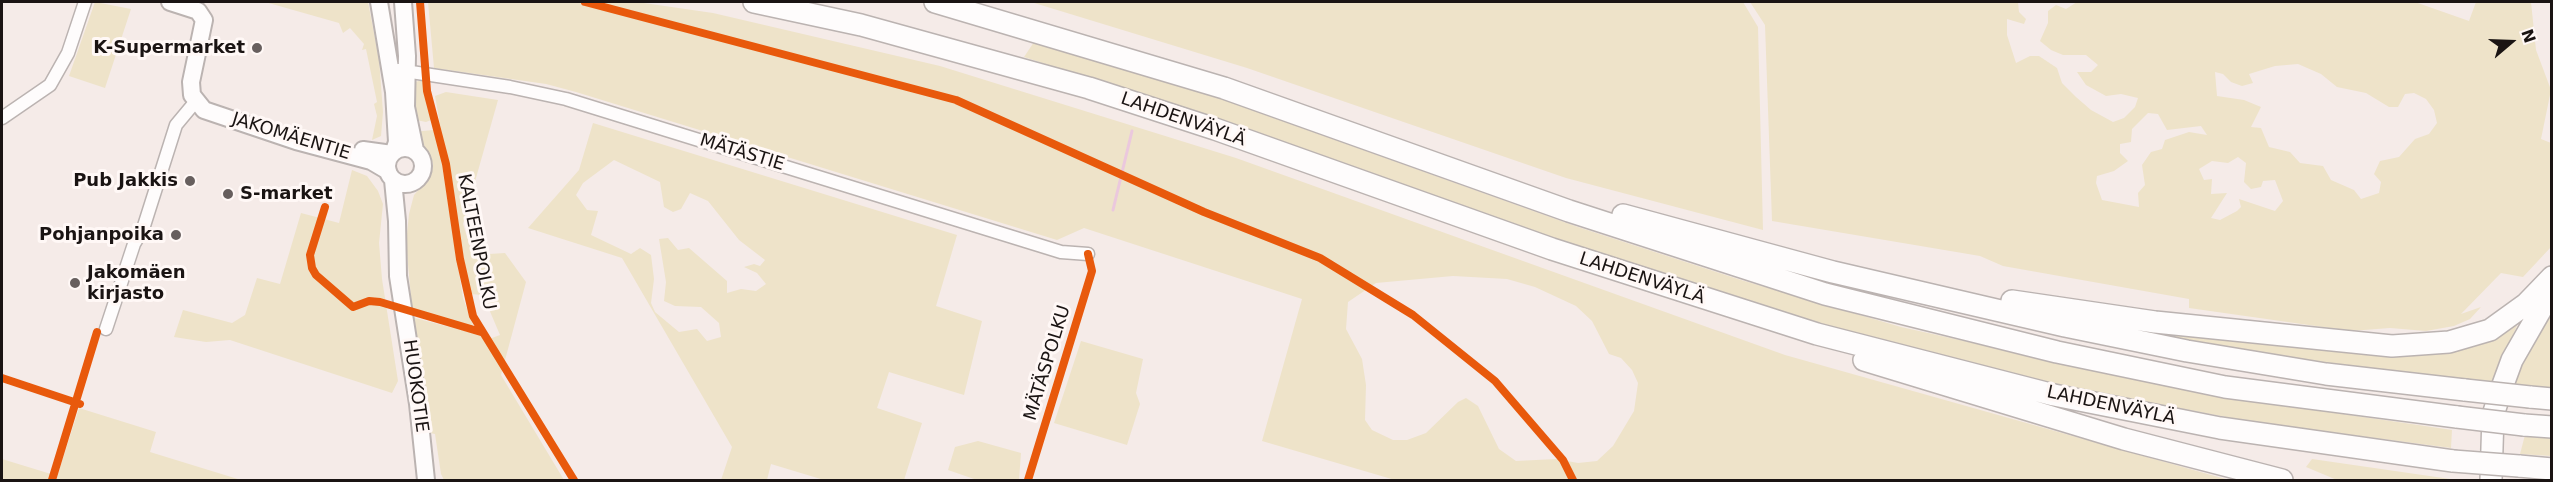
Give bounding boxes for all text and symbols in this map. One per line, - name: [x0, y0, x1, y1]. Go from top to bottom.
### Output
- north arrow: [2481, 12, 2541, 72]
- text: N: [2517, 27, 2540, 45]
- place label: K-Supermarket: [93, 37, 245, 59]
- marker: K-Supermarket: [250, 41, 264, 55]
- street label: LAHDENVÄYLÄ: [1118, 88, 1248, 152]
- street label: JAKOMÄENTIE: [229, 109, 353, 165]
- street label: MÄTÄSTIE: [697, 130, 787, 176]
- place label: Pub Jakkis: [73, 170, 178, 192]
- street label: KALTEENPOLKU: [452, 172, 500, 312]
- marker: Pub Jakkis: [183, 174, 197, 188]
- place label: S-market: [240, 183, 333, 205]
- marker: S-market: [221, 187, 235, 201]
- place label: Pohjanpoika: [39, 224, 164, 246]
- marker: Pohjanpoika: [169, 228, 183, 242]
- street label: LAHDENVÄYLÄ: [1576, 249, 1708, 309]
- place label: Jakomäen kirjasto: [87, 262, 186, 304]
- marker: Jakomäen kirjasto: [68, 276, 82, 290]
- street label: MÄTÄSPOLKU: [1020, 303, 1076, 423]
- street label: HUOKOTIE: [398, 338, 432, 434]
- street label: LAHDENVÄYLÄ: [2045, 382, 2177, 430]

